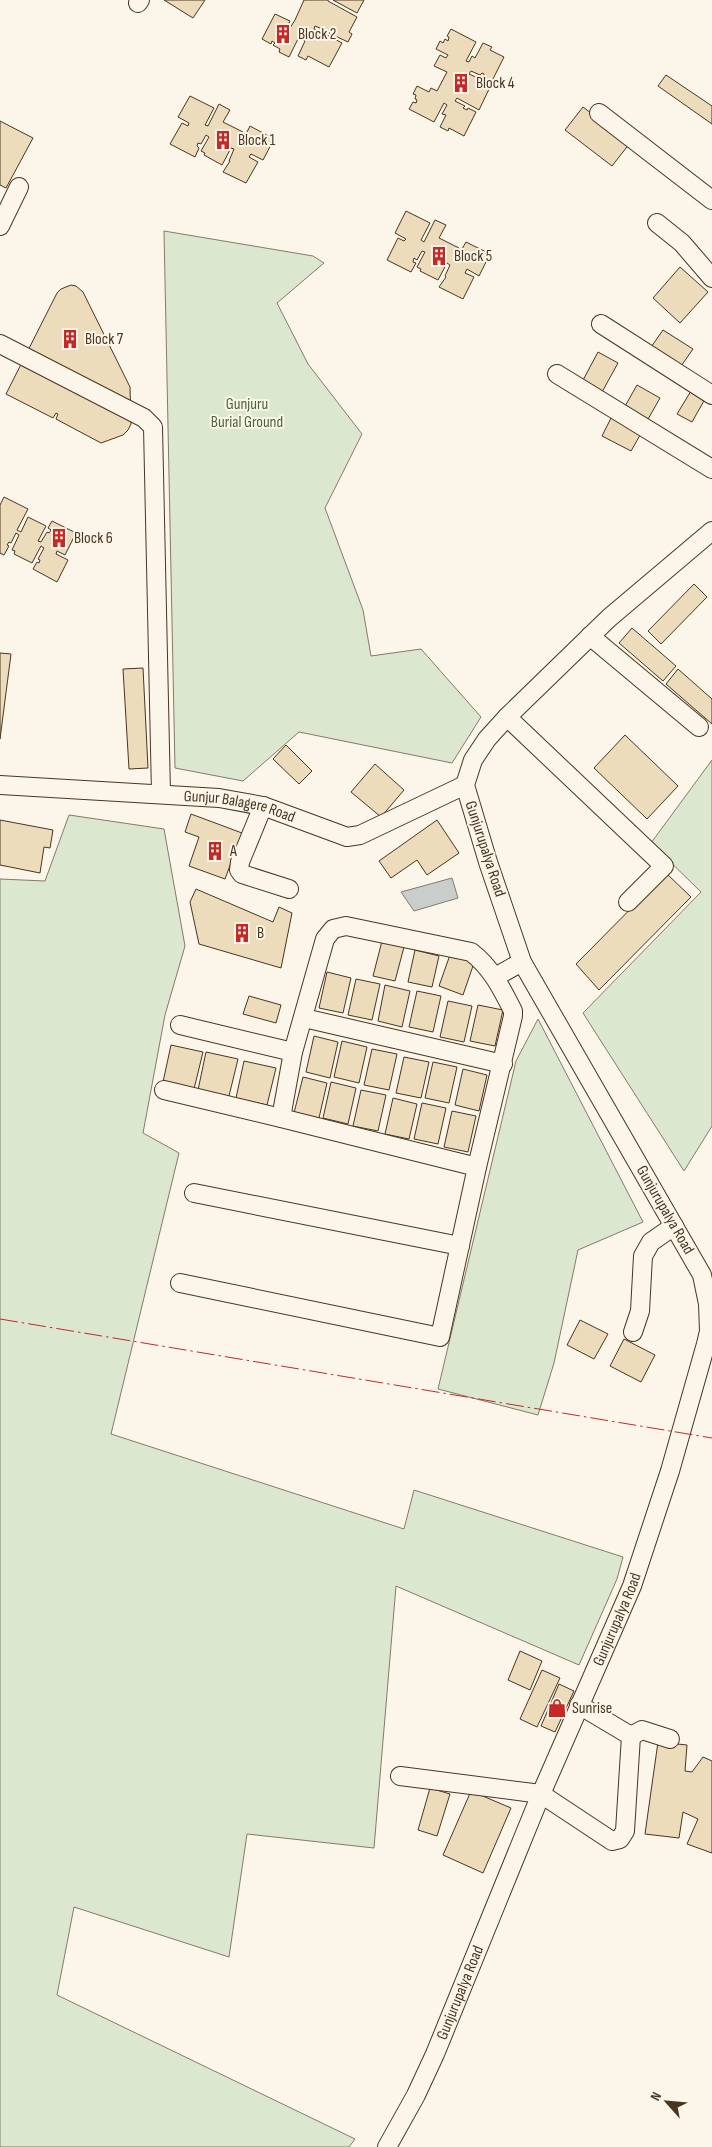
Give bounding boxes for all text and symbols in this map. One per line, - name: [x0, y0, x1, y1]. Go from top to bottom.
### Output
- building icon: Block 2: [272, 23, 294, 45]
- place label: Block 2: [298, 25, 336, 44]
- building icon: Block 4: [450, 72, 472, 94]
- place label: Block 4: [476, 74, 515, 93]
- building icon: Block 1: [212, 129, 234, 151]
- place label: Block 1: [238, 131, 276, 150]
- building icon: Block 5: [428, 245, 450, 267]
- place label: Block 5: [454, 247, 492, 266]
- building icon: Block 7: [59, 328, 81, 350]
- place label: Block 7: [85, 330, 124, 349]
- park label: Gunjuru Burial Ground: [211, 395, 283, 432]
- building icon: Block 6: [48, 527, 70, 549]
- place label: Block 6: [74, 529, 113, 548]
- street label: Gunjur Balagere Road: [183, 786, 298, 827]
- street label: Gunjurupalya Road: [461, 799, 509, 899]
- building icon: A: [204, 840, 226, 862]
- place label: A: [229, 842, 237, 861]
- building icon: B: [231, 922, 253, 944]
- place label: B: [257, 924, 264, 943]
- street label: Gunjurupalya Road: [632, 1162, 698, 1258]
- street label: Gunjurupalya Road: [589, 1570, 645, 1669]
- shop icon: Sunrise: [546, 1697, 568, 1719]
- place label: Sunrise: [572, 1699, 612, 1718]
- street label: Gunjurupalya Road: [432, 1943, 488, 2042]
- north arrow: [642, 2077, 692, 2127]
- text: N: [647, 2089, 665, 2104]

